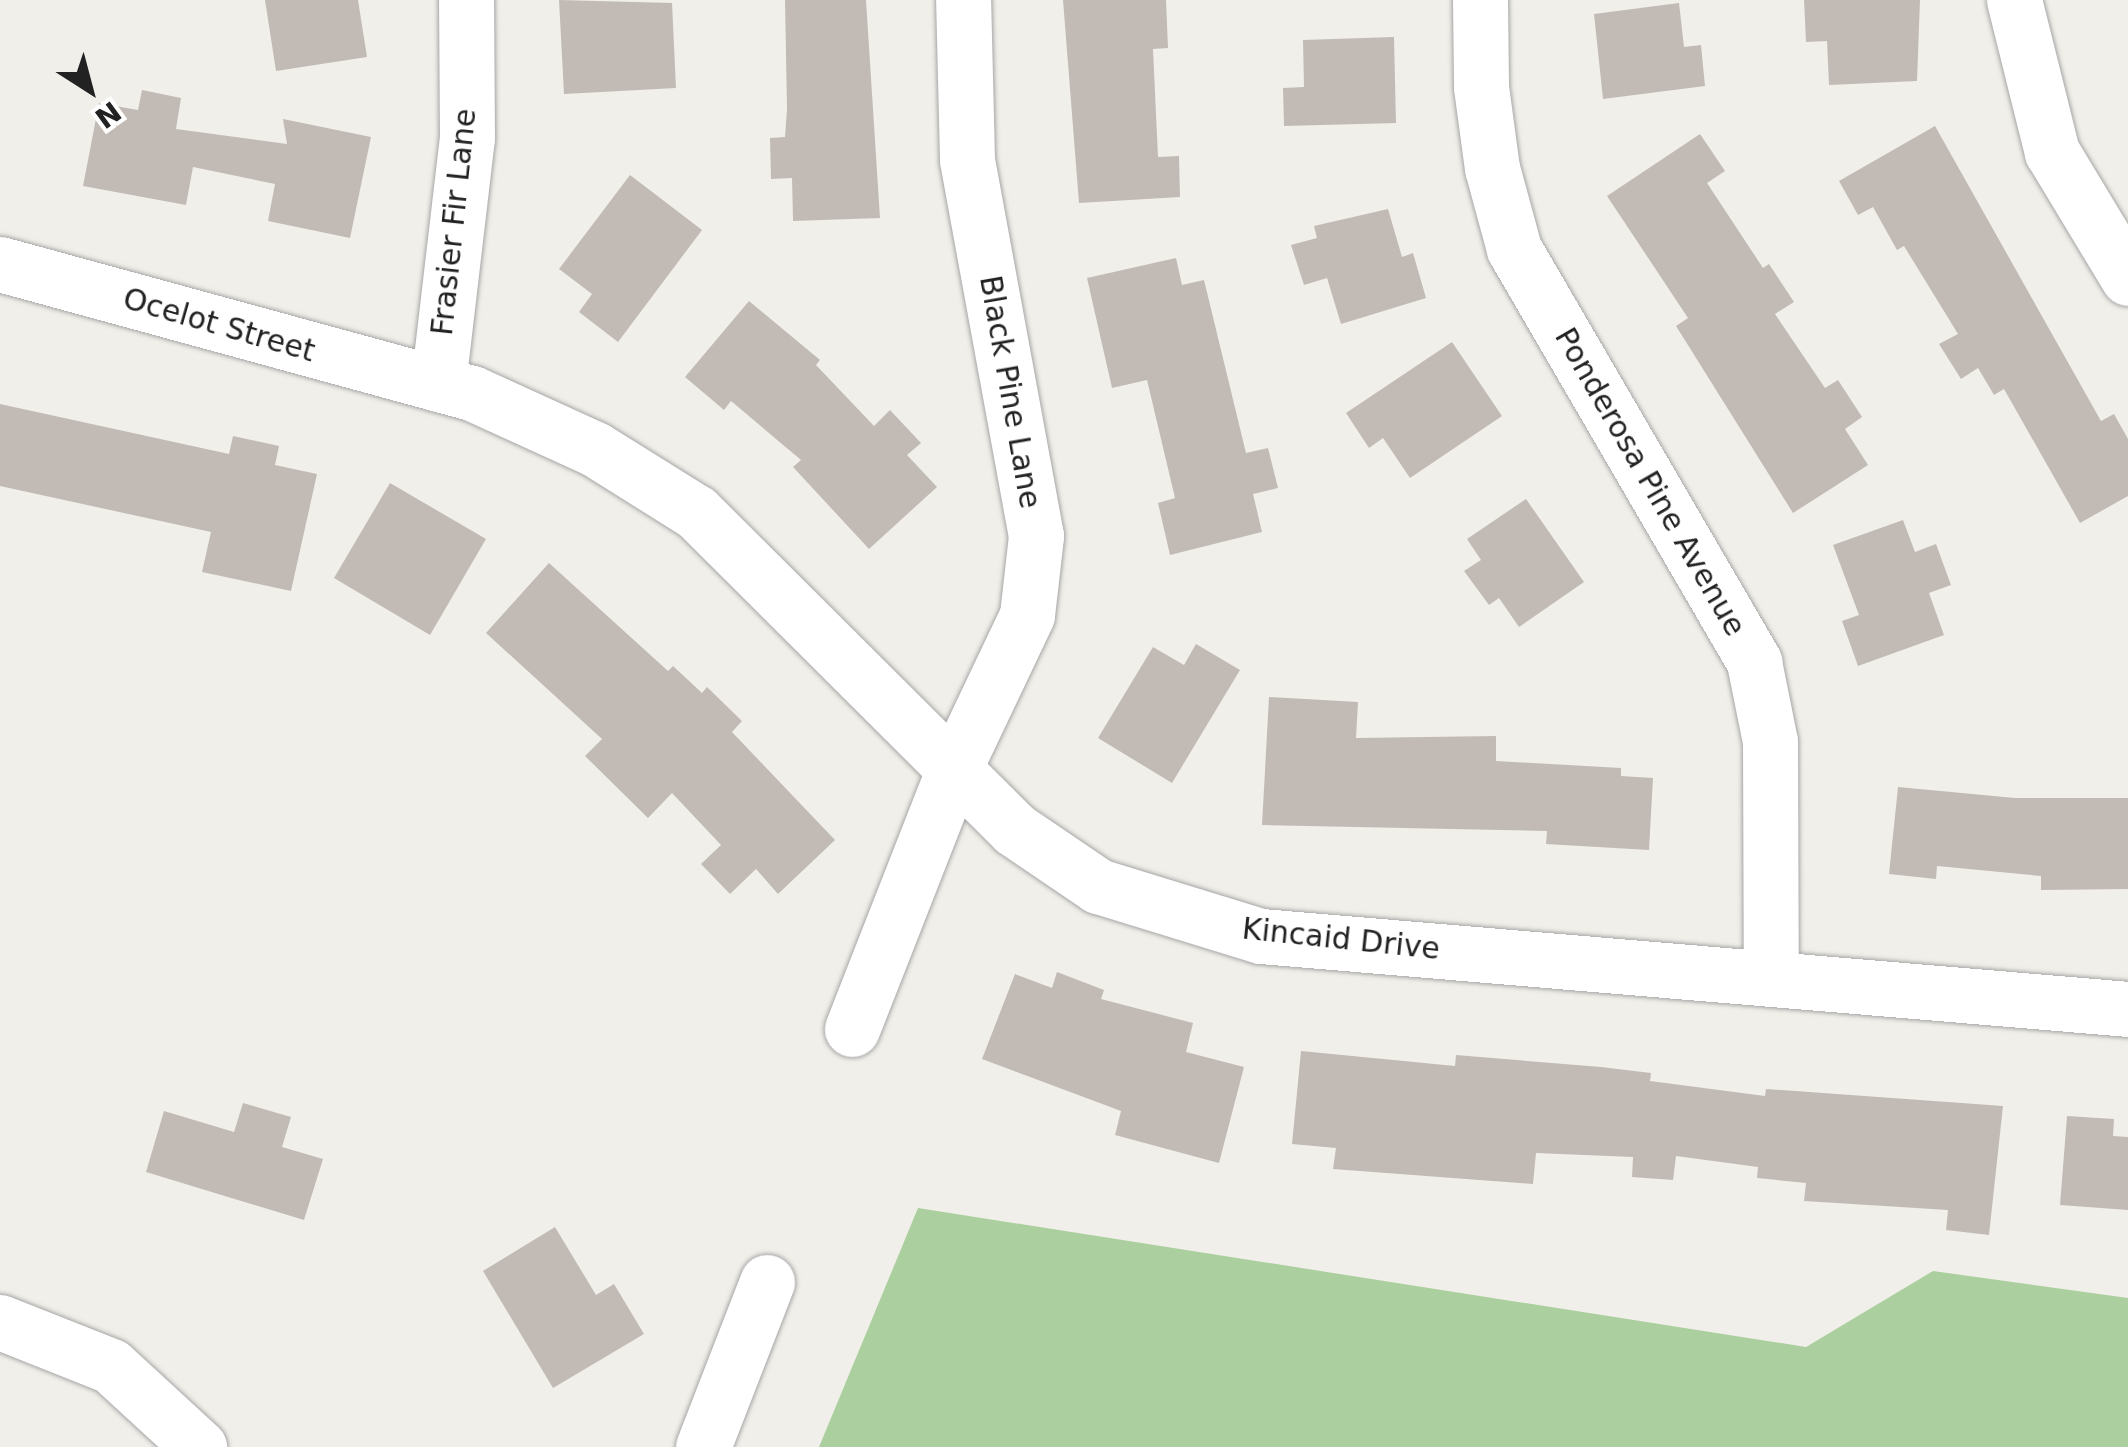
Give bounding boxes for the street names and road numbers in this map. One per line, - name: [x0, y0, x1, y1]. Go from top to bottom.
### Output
- street label: Frasier Fir Lane: [424, 107, 484, 337]
- street label: Black Pine Lane: [972, 273, 1048, 511]
- street label: Ocelot Street: [119, 280, 319, 370]
- street label: Ponderosa Pine Avenue: [1547, 322, 1753, 642]
- street label: Kincaid Drive: [1240, 911, 1442, 967]

